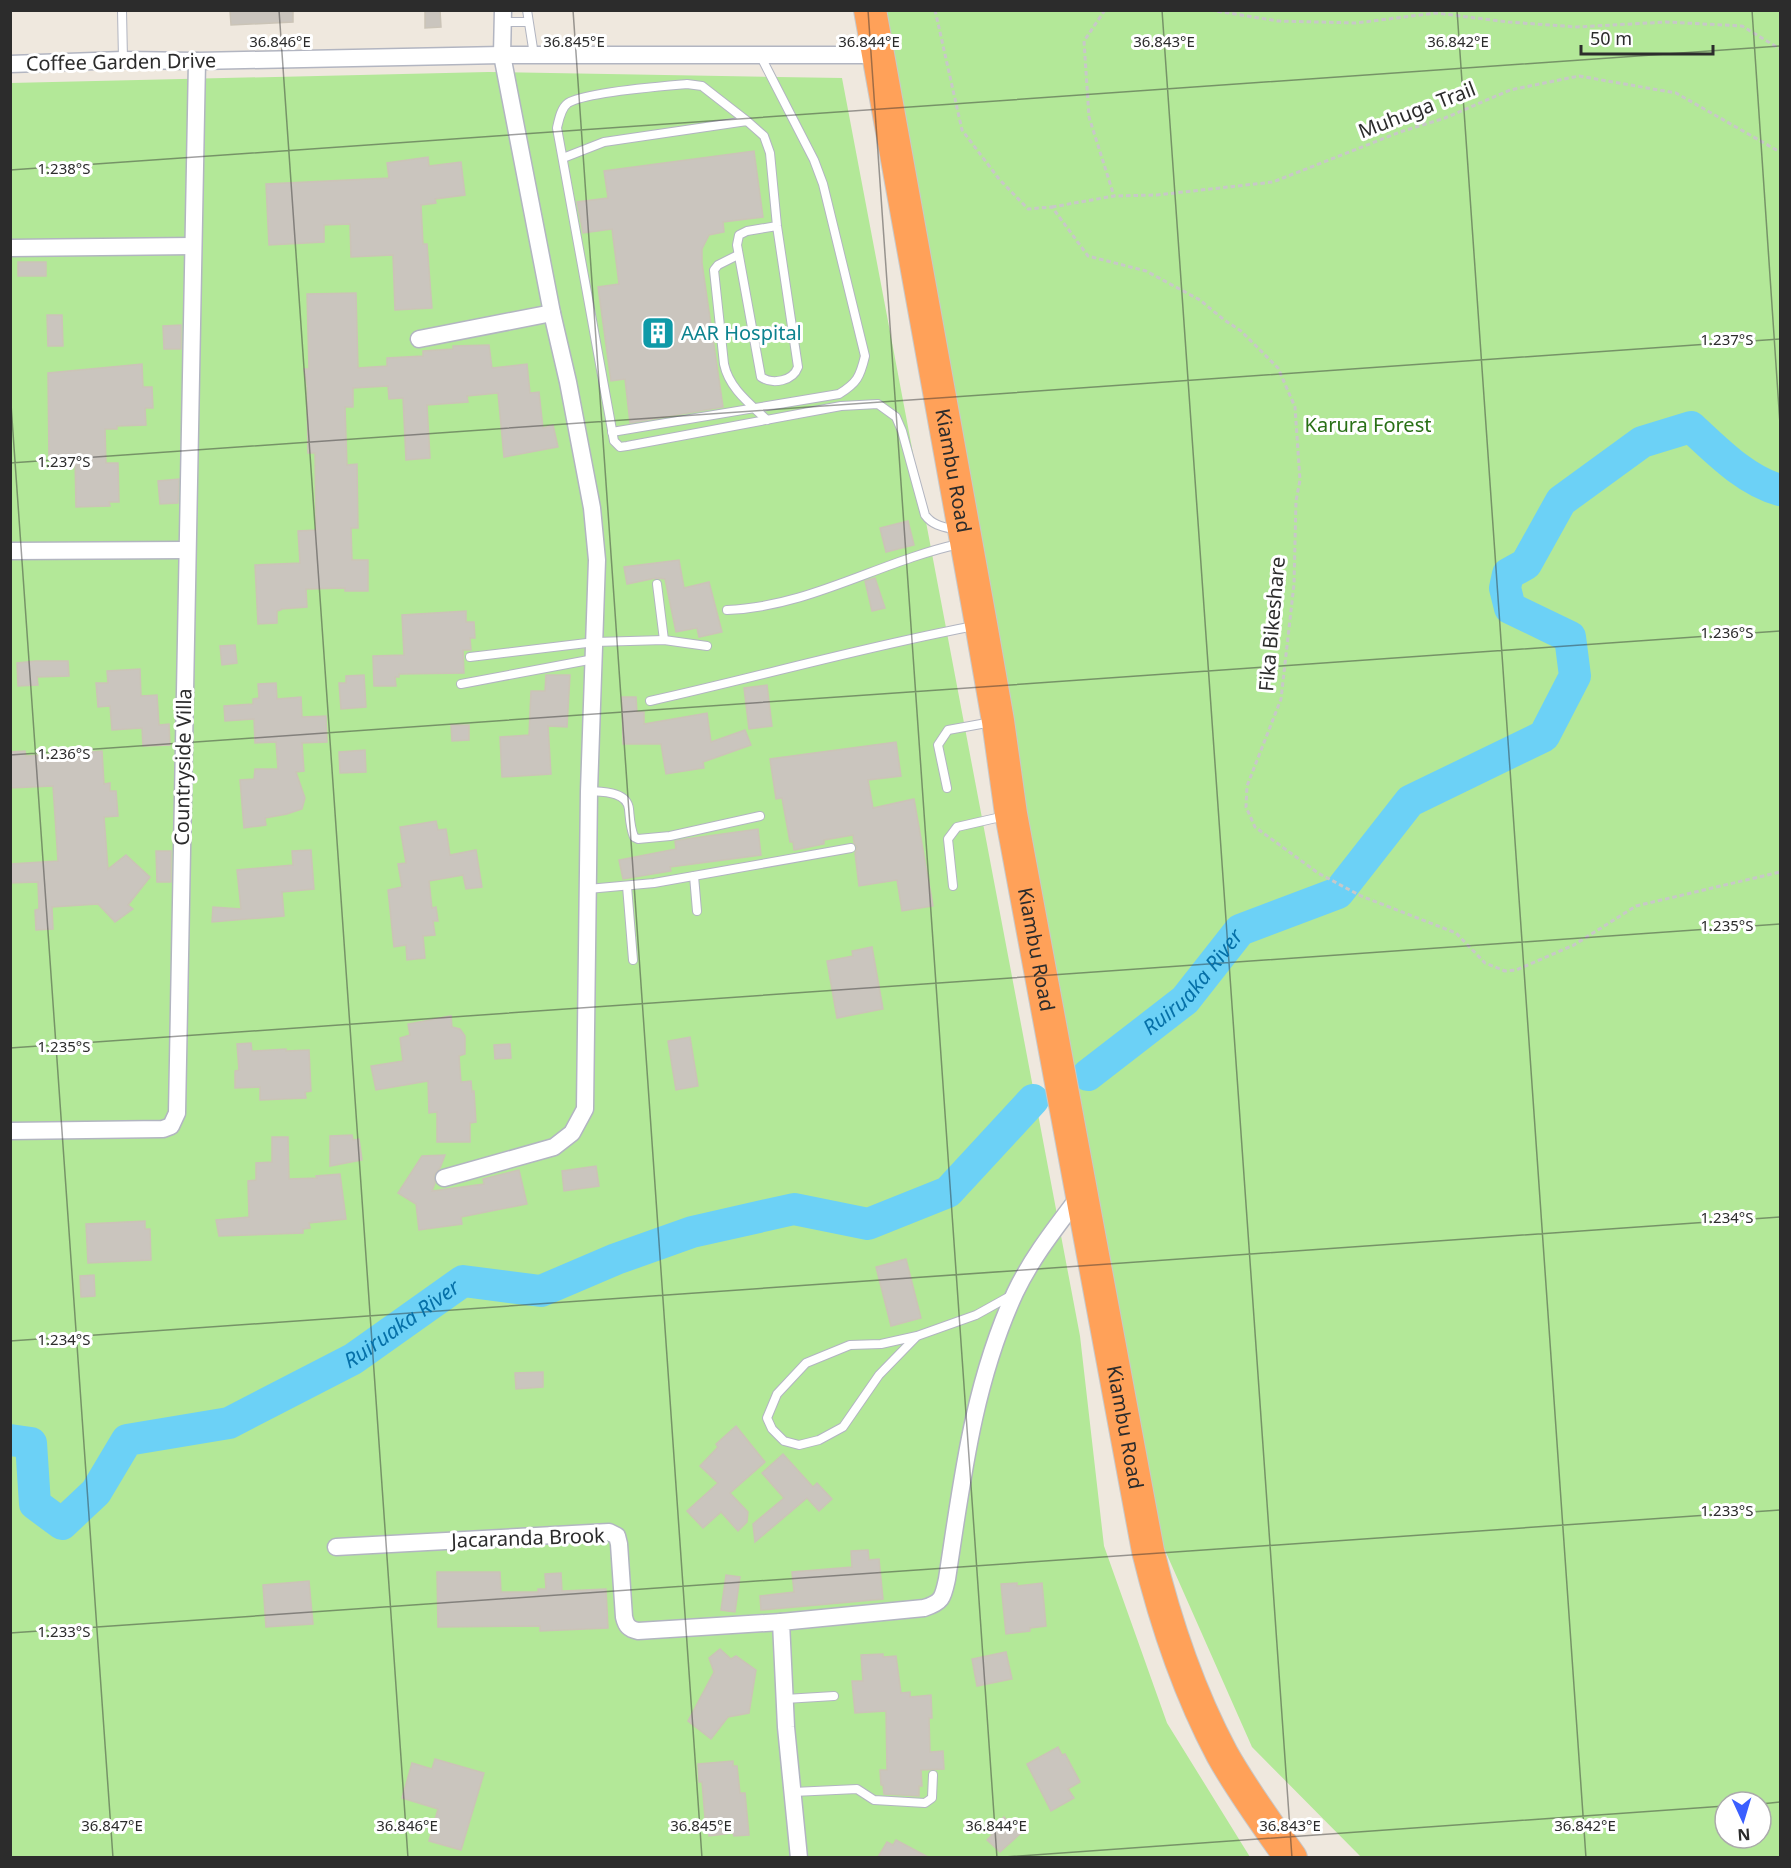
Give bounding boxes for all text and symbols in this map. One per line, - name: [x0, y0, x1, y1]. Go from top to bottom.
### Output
- scale bar: [1581, 18, 1713, 56]
- text: 50 m: [1590, 26, 1632, 50]
- text: 36.846°E: [249, 31, 311, 51]
- text: 36.845°E: [543, 31, 605, 51]
- text: 36.844°E: [838, 31, 900, 51]
- text: 36.843°E: [1133, 31, 1195, 51]
- text: 36.842°E: [1427, 31, 1489, 51]
- street label: Coffee Garden Drive: [26, 46, 216, 77]
- street label: Muhuga Trail: [1354, 75, 1479, 144]
- text: 1.238°S: [38, 158, 91, 178]
- building icon: AAR Hospital: [640, 315, 676, 351]
- place label: AAR Hospital: [681, 319, 802, 346]
- text: 1.237°S: [1701, 329, 1754, 349]
- street label: Kiambu Road: [929, 406, 978, 535]
- park label: Karura Forest: [1305, 411, 1431, 438]
- text: 1.237°S: [38, 451, 91, 471]
- street label: Fika Bikeshare: [1252, 556, 1291, 692]
- text: 1.236°S: [1701, 622, 1754, 642]
- street label: Countryside Villa: [168, 688, 197, 846]
- text: 1.236°S: [38, 743, 91, 763]
- street label: Kiambu Road: [1012, 885, 1061, 1013]
- text: 1.235°S: [1701, 915, 1754, 935]
- water label: Ruiruaka River: [1137, 921, 1250, 1041]
- text: 1.235°S: [38, 1036, 91, 1056]
- text: 1.234°S: [1701, 1207, 1754, 1227]
- water label: Ruiruaka River: [339, 1272, 466, 1374]
- text: 1.234°S: [38, 1329, 91, 1349]
- street label: Kiambu Road: [1101, 1363, 1150, 1491]
- text: 1.233°S: [1701, 1500, 1754, 1520]
- street label: Jacaranda Brook: [449, 1521, 605, 1554]
- text: 1.233°S: [38, 1621, 91, 1641]
- north arrow: [1713, 1790, 1773, 1850]
- text: 36.847°E: [81, 1815, 143, 1835]
- text: 36.846°E: [376, 1815, 438, 1835]
- text: 36.845°E: [670, 1815, 732, 1835]
- text: 36.844°E: [965, 1815, 1027, 1835]
- text: 36.843°E: [1259, 1815, 1321, 1835]
- text: 36.842°E: [1554, 1815, 1616, 1835]
- text: N: [1737, 1824, 1751, 1846]

